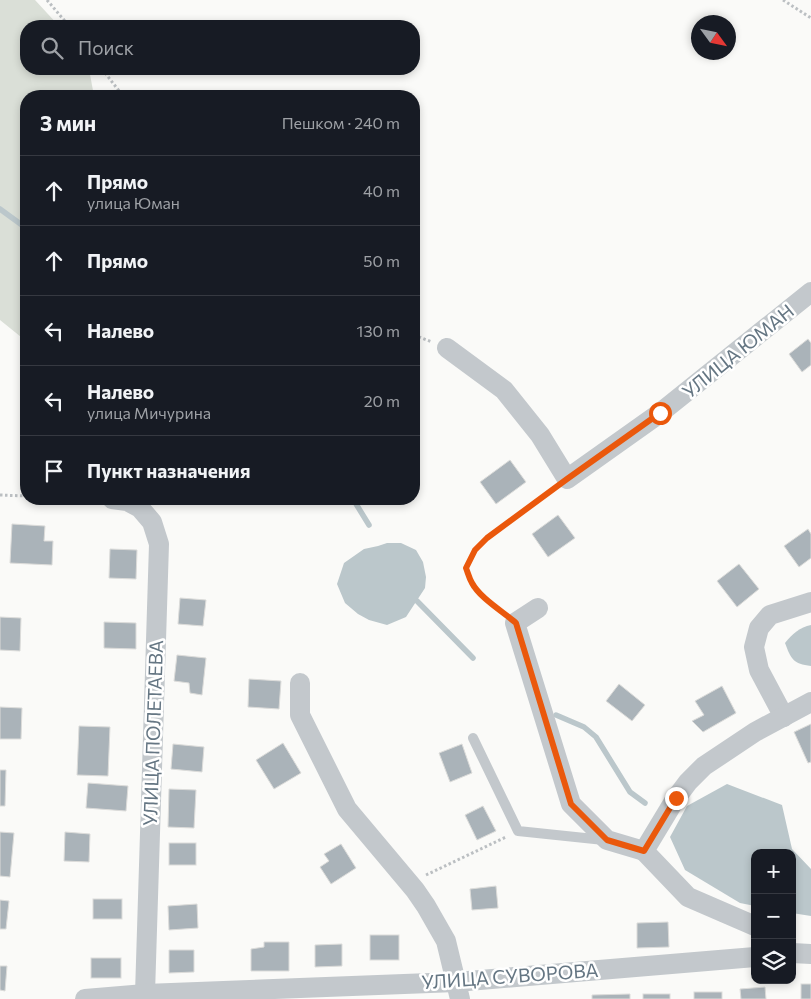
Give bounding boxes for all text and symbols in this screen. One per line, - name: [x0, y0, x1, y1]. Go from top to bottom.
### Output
- north arrow: [691, 15, 736, 60]
- search box: [20, 20, 420, 75]
- icon: search: [38, 34, 66, 62]
- text: Поиск: [78, 36, 134, 59]
- text: 3 мин: [40, 110, 96, 135]
- text: Пешком · 240 m: [282, 113, 400, 132]
- text: Прямо: [87, 170, 148, 193]
- icon: ahead: [40, 177, 68, 205]
- text: 40 m: [363, 181, 400, 200]
- text: улица Юман: [87, 193, 180, 212]
- icon: ahead: [40, 247, 68, 275]
- text: Прямо: [87, 249, 148, 272]
- text: 50 m: [363, 251, 400, 270]
- street label: УЛИЦА ЮМАН: [677, 299, 798, 403]
- icon: left: [40, 317, 68, 345]
- text: Налево: [87, 319, 154, 342]
- text: 130 m: [357, 321, 400, 340]
- text: Налево: [87, 380, 154, 403]
- icon: left: [40, 387, 68, 415]
- text: 20 m: [364, 391, 400, 410]
- route start: [649, 402, 672, 425]
- text: улица Мичурина: [87, 403, 211, 422]
- icon: arrive: [40, 457, 68, 485]
- text: Пункт назначения: [87, 459, 250, 482]
- street label: УЛИЦА ПОЛЕТАЕВА: [138, 640, 167, 826]
- route end: [665, 787, 688, 810]
- map controls: [751, 849, 796, 984]
- button: +: [751, 849, 796, 894]
- button: −: [751, 894, 796, 939]
- button: layers: [751, 939, 796, 984]
- street label: УЛИЦА СУВОРОВА: [421, 958, 599, 993]

